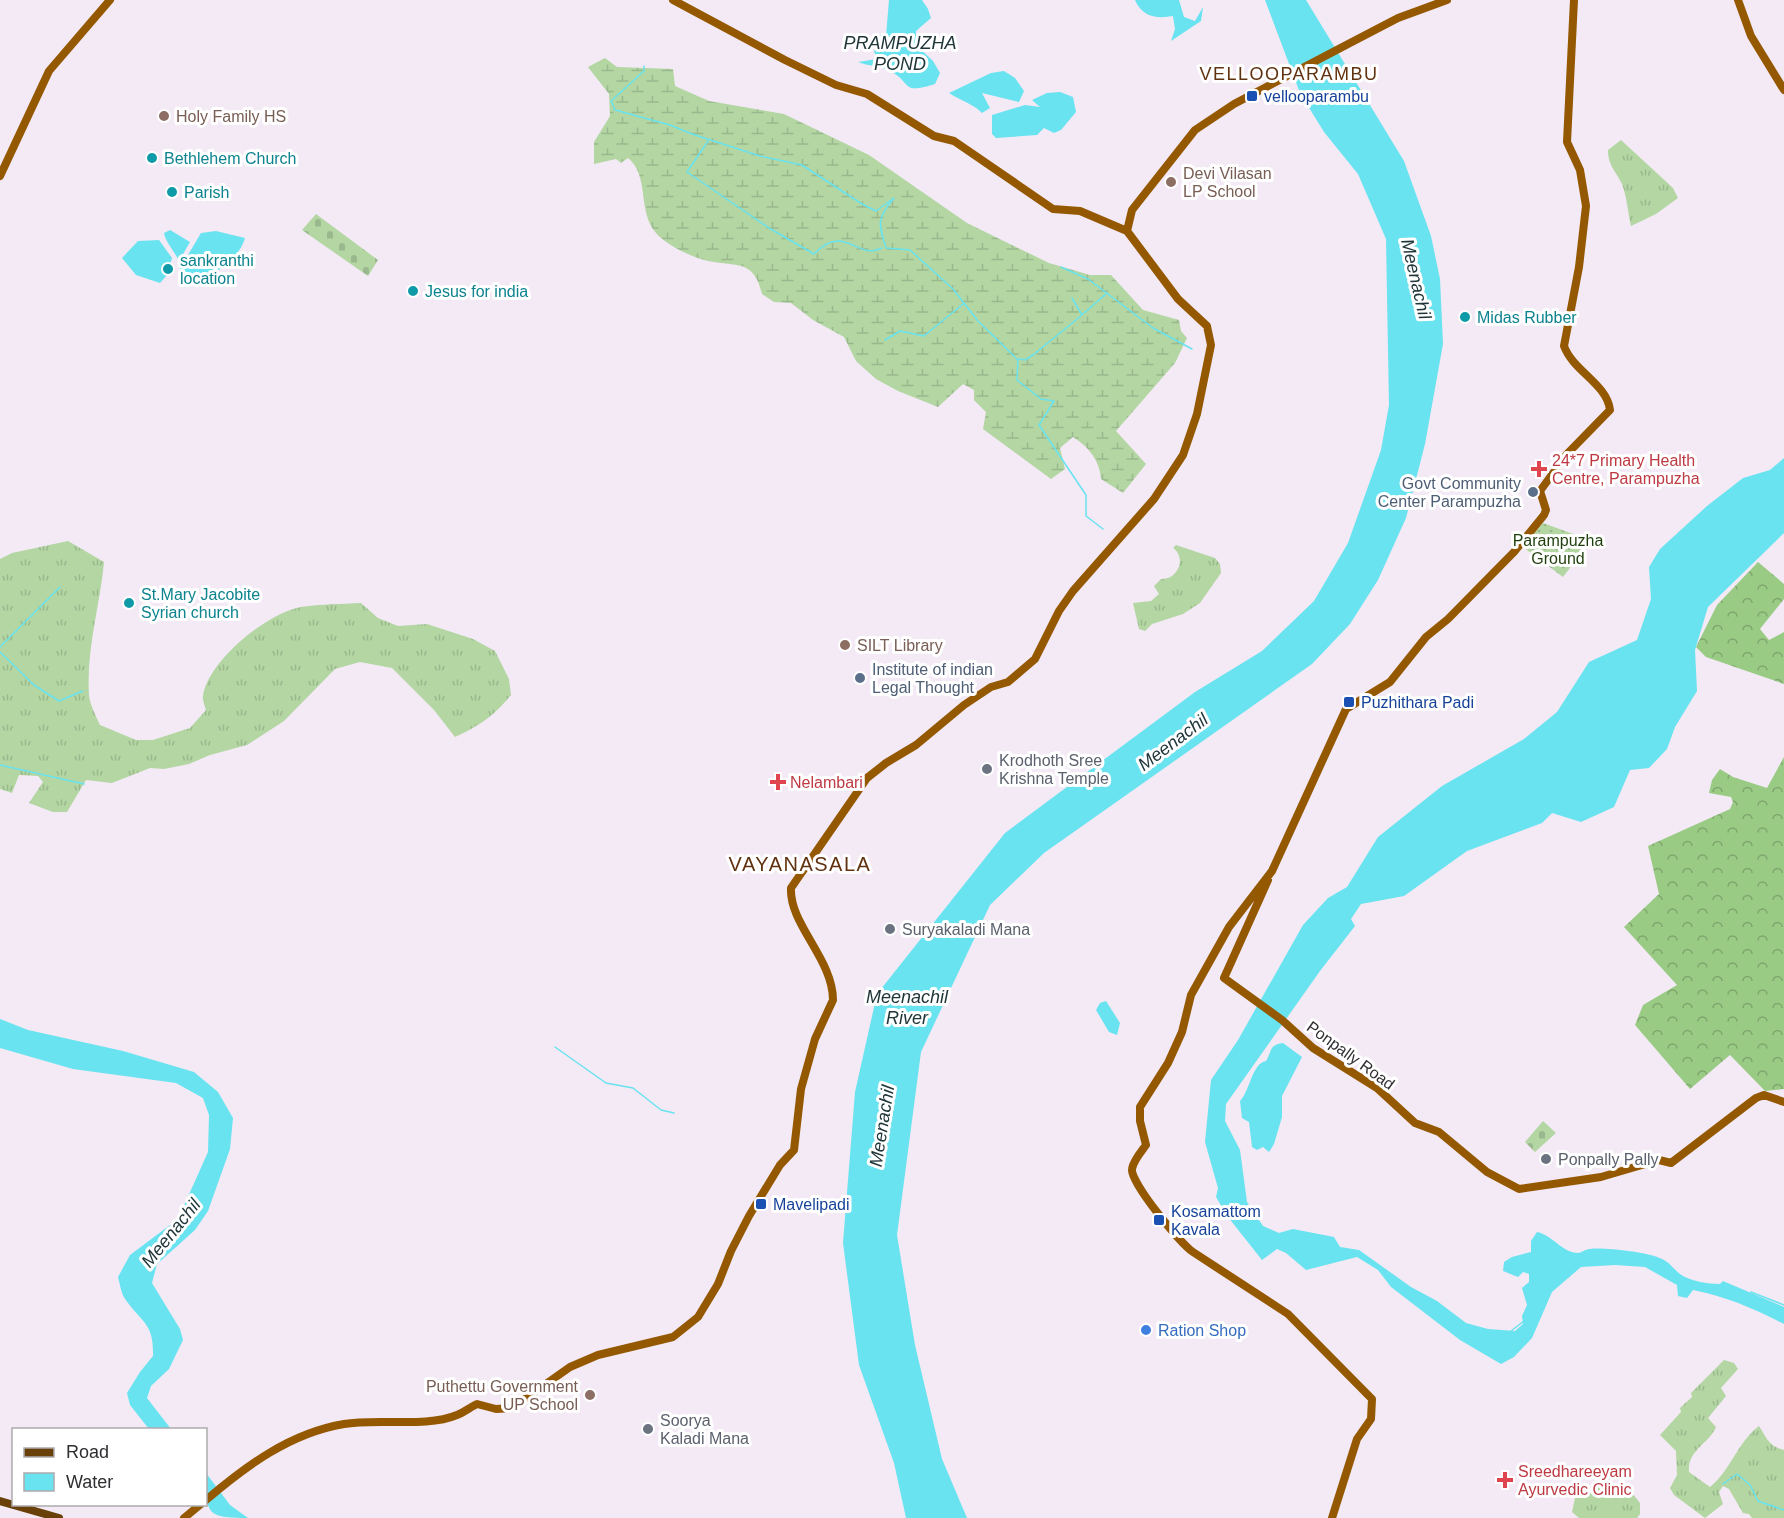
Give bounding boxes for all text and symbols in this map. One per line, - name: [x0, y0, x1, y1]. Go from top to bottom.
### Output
- water label: PRAMPUZHA POND: [843, 33, 957, 74]
- district label: VELLOOPARAMBU: [1199, 64, 1379, 84]
- place label: vellooparambu: [1264, 88, 1369, 105]
- marker: vellooparambu: [1245, 89, 1259, 103]
- place label: Holy Family HS: [176, 108, 286, 125]
- marker: Holy Family HS: [157, 109, 171, 123]
- place label: Bethlehem Church: [164, 150, 297, 167]
- marker: Bethlehem Church: [145, 151, 159, 165]
- place label: Devi Vilasan LP School: [1183, 165, 1272, 200]
- marker: Devi Vilasan LP School: [1164, 175, 1178, 189]
- place label: Parish: [184, 184, 229, 201]
- marker: Parish: [165, 185, 179, 199]
- water label: Meenachil: [1397, 237, 1435, 322]
- place label: sankranthi location: [180, 252, 254, 287]
- marker: sankranthi location: [161, 262, 175, 276]
- place label: Jesus for india: [425, 283, 528, 300]
- marker: Jesus for india: [406, 284, 420, 298]
- place label: Midas Rubber: [1477, 309, 1577, 326]
- marker: Midas Rubber: [1458, 310, 1472, 324]
- place label: 24*7 Primary Health Centre, Parampuzha: [1552, 452, 1700, 487]
- marker: 24*7 Primary Health Centre, Parampuzha: [1530, 460, 1548, 478]
- place label: Govt Community Center Parampuzha: [1378, 475, 1521, 510]
- marker: Govt Community Center Parampuzha: [1526, 485, 1540, 499]
- park label: Parampuzha Ground: [1513, 532, 1603, 567]
- place label: St.Mary Jacobite Syrian church: [141, 586, 260, 621]
- marker: St.Mary Jacobite Syrian church: [122, 596, 136, 610]
- place label: SILT Library: [857, 637, 943, 654]
- marker: SILT Library: [838, 638, 852, 652]
- place label: Institute of indian Legal Thought: [872, 661, 993, 696]
- marker: Institute of indian Legal Thought: [853, 671, 867, 685]
- place label: Puzhithara Padi: [1361, 694, 1474, 711]
- marker: Puzhithara Padi: [1342, 695, 1356, 709]
- water label: Meenachil: [1134, 709, 1213, 775]
- place label: Krodhoth Sree Krishna Temple: [999, 752, 1109, 787]
- marker: Krodhoth Sree Krishna Temple: [980, 762, 994, 776]
- place label: Nelambari: [790, 774, 863, 791]
- marker: Nelambari: [771, 775, 785, 789]
- district label: VAYANASALA: [729, 853, 871, 875]
- place label: Suryakaladi Mana: [902, 921, 1030, 938]
- marker: Suryakaladi Mana: [883, 922, 897, 936]
- water label: Meenachil River: [866, 987, 949, 1028]
- street label: Ponpally Road: [1304, 1018, 1398, 1093]
- water label: Meenachil: [866, 1083, 898, 1168]
- place label: Ponpally Pally: [1558, 1151, 1659, 1168]
- marker: Ponpally Pally: [1539, 1152, 1553, 1166]
- water label: Meenachil: [137, 1194, 205, 1271]
- place label: Mavelipadi: [773, 1196, 849, 1213]
- marker: Mavelipadi: [754, 1197, 768, 1211]
- place label: Kosamattom Kavala: [1171, 1203, 1261, 1238]
- marker: Kosamattom Kavala: [1152, 1213, 1166, 1227]
- place label: Ration Shop: [1158, 1322, 1246, 1339]
- marker: Ration Shop: [1139, 1323, 1153, 1337]
- place label: Puthettu Government UP School: [426, 1378, 579, 1413]
- marker: Puthettu Government UP School: [583, 1388, 597, 1402]
- place label: Soorya Kaladi Mana: [660, 1412, 749, 1447]
- marker: Soorya Kaladi Mana: [641, 1422, 655, 1436]
- legend: [12, 1428, 207, 1506]
- text: Road: [66, 1442, 109, 1462]
- place label: Sreedhareeyam Ayurvedic Clinic: [1518, 1463, 1632, 1498]
- marker: Sreedhareeyam Ayurvedic Clinic: [1496, 1471, 1514, 1489]
- text: Water: [66, 1472, 113, 1492]

